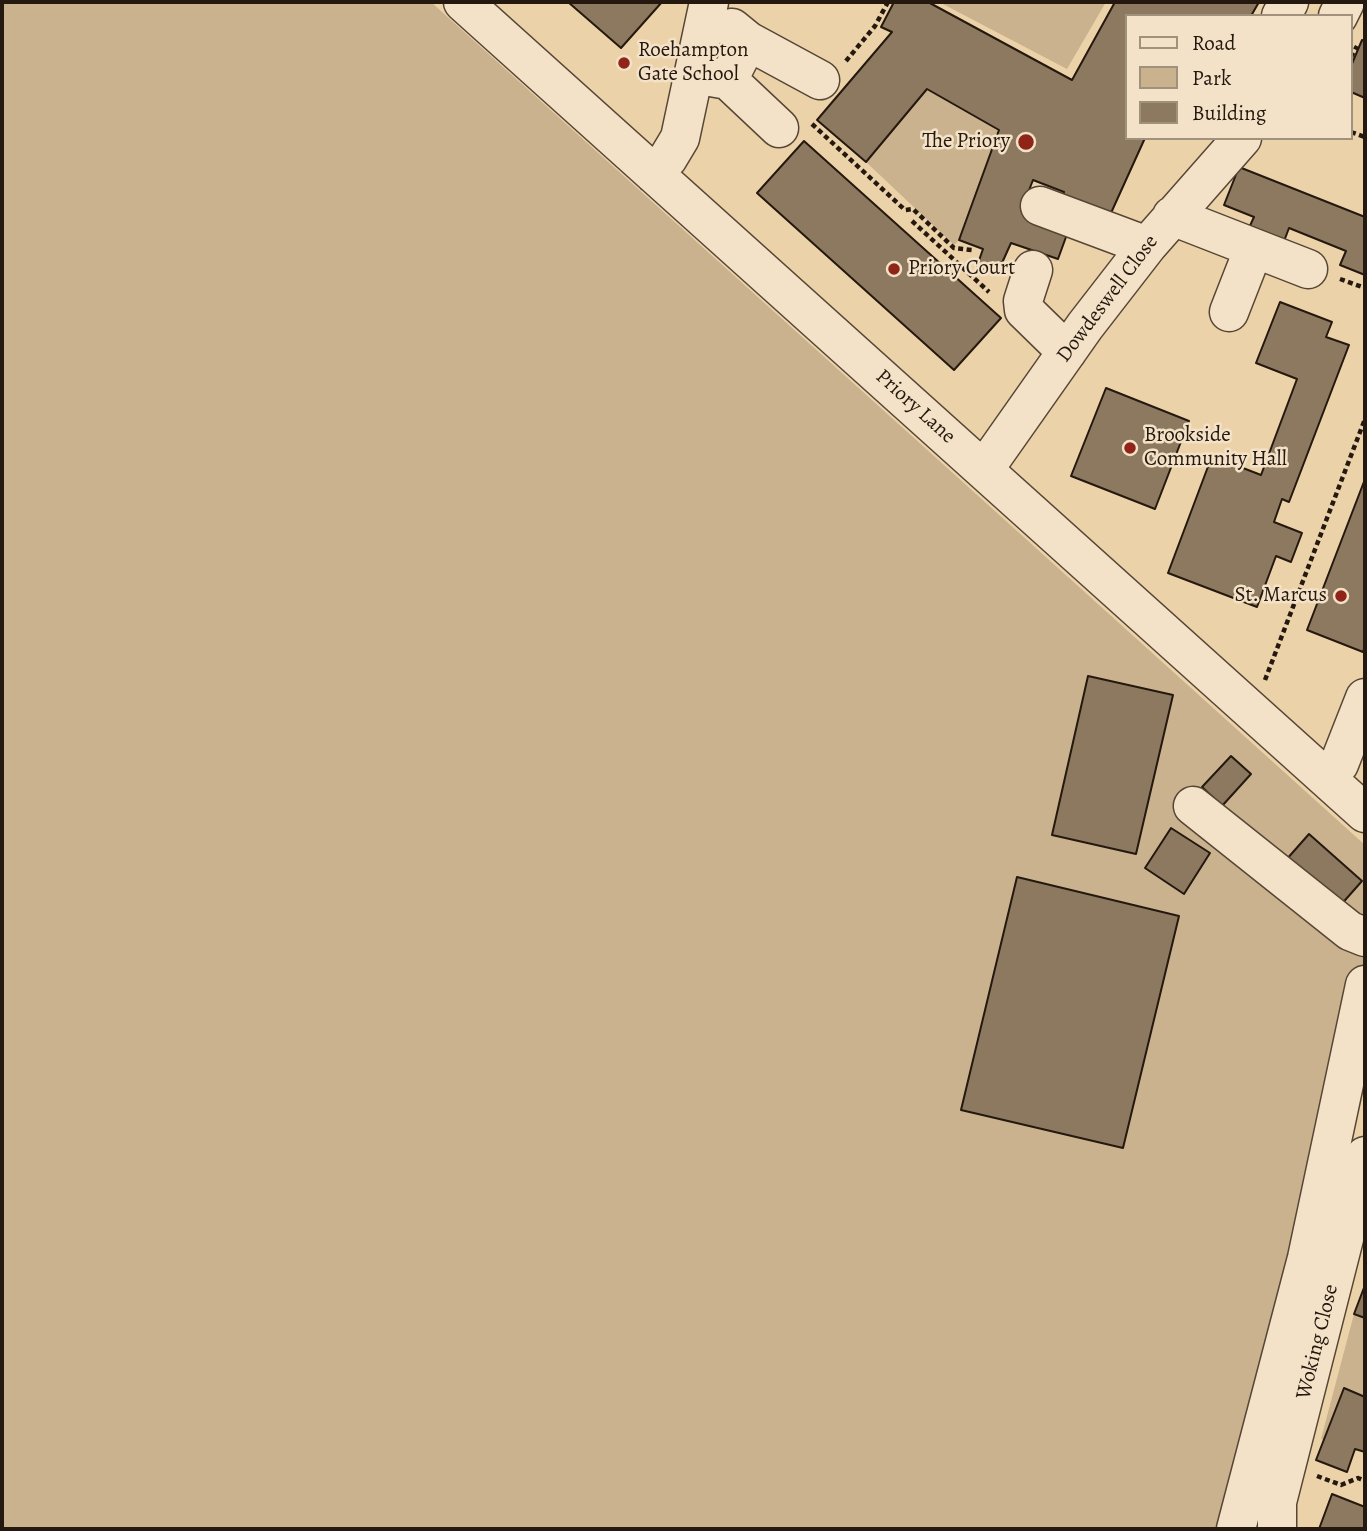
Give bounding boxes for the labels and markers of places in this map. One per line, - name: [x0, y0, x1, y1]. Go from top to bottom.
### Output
- place label: Roehampton Gate School: [638, 38, 749, 88]
- marker: Roehampton Gate School: [616, 55, 632, 71]
- place label: The Priory: [922, 129, 1010, 155]
- marker: The Priory: [1016, 132, 1036, 152]
- place label: Priory Court: [908, 256, 1015, 282]
- marker: Priory Court: [886, 261, 902, 277]
- place label: Brookside Community Hall: [1144, 423, 1287, 473]
- marker: Brookside Community Hall: [1122, 440, 1138, 456]
- place label: St. Marcus: [1234, 583, 1327, 609]
- marker: St. Marcus: [1333, 588, 1349, 604]

